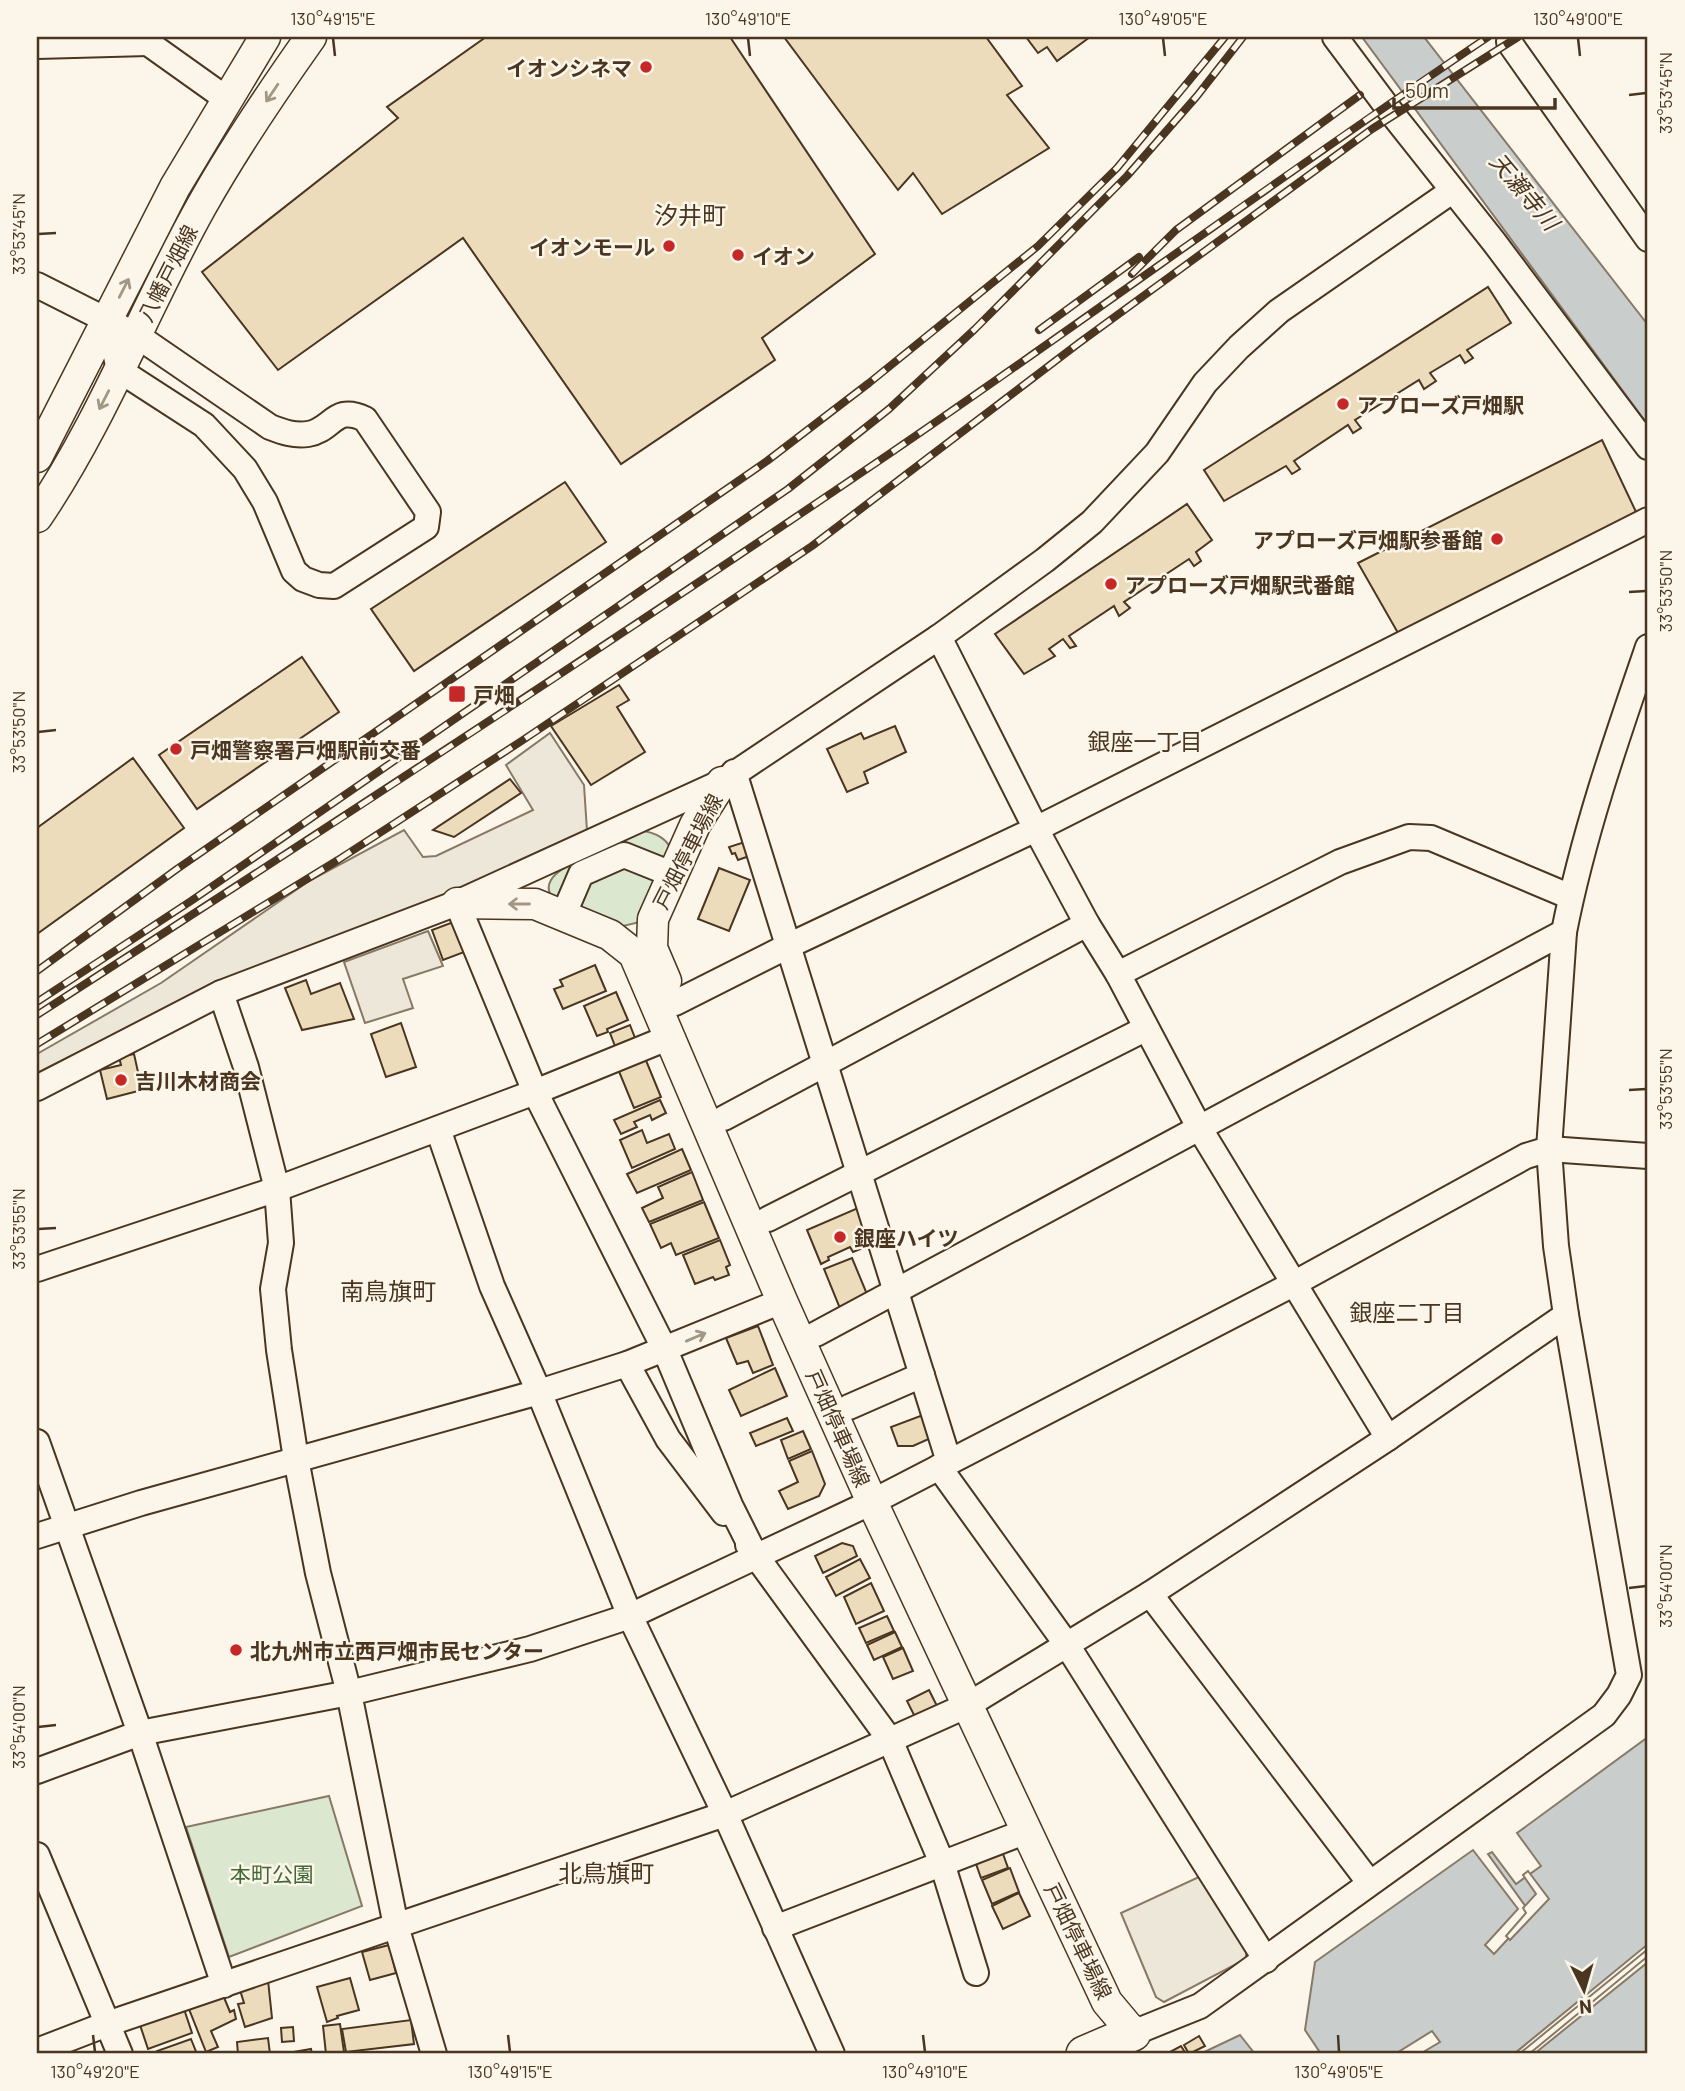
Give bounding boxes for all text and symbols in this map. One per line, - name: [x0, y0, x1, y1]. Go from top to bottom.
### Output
- text: 130°49'15"E: [290, 7, 376, 29]
- text: 130°49'10"E: [705, 7, 791, 29]
- text: 130°49'05"E: [1118, 7, 1208, 29]
- text: 130°49'00"E: [1533, 7, 1623, 29]
- text: 33°53'45"N: [1654, 52, 1676, 134]
- place label: イオンシネマ: [506, 55, 632, 80]
- marker: イオンシネマ: [638, 59, 654, 75]
- scale bar: [1394, 66, 1556, 110]
- text: 50 m: [1405, 77, 1449, 102]
- one-way arrow: [265, 83, 279, 102]
- water label: 天瀬寺川: [1485, 147, 1567, 238]
- text: 33°53'45"N: [7, 193, 29, 275]
- district label: 汐井町: [654, 200, 726, 229]
- street label: 八幡戸畑線: [132, 221, 202, 325]
- place label: イオンモール: [529, 234, 655, 259]
- marker: イオンモール: [661, 238, 677, 254]
- place label: イオン: [752, 243, 815, 268]
- marker: イオン: [730, 247, 746, 263]
- one-way arrow: [118, 278, 132, 299]
- one-way arrow: [97, 389, 110, 410]
- place label: アプローズ戸畑駅: [1357, 392, 1524, 417]
- marker: アプローズ戸畑駅: [1335, 396, 1351, 412]
- place label: アプローズ戸畑駅参番館: [1253, 527, 1483, 552]
- marker: アプローズ戸畑駅参番館: [1489, 531, 1505, 547]
- text: 33°53'50"N: [1654, 550, 1676, 632]
- place label: アプローズ戸畑駅弐番館: [1125, 572, 1355, 597]
- marker: アプローズ戸畑駅弐番館: [1103, 576, 1119, 592]
- place label: 戸畑: [473, 682, 515, 707]
- marker: 戸畑: [447, 684, 467, 704]
- text: 33°53'50"N: [7, 691, 29, 773]
- district label: 銀座一丁目: [1088, 727, 1203, 755]
- place label: 戸畑警察署戸畑駅前交番: [190, 737, 421, 762]
- marker: 戸畑警察署戸畑駅前交番: [168, 741, 184, 757]
- street label: 戸畑停車場線: [647, 789, 727, 913]
- one-way arrow: [508, 897, 531, 911]
- text: 33°53'55"N: [1654, 1048, 1676, 1130]
- place label: 吉川木材商会: [135, 1068, 261, 1093]
- marker: 吉川木材商会: [113, 1072, 129, 1088]
- text: 33°53'55"N: [7, 1188, 29, 1270]
- place label: 銀座ハイツ: [854, 1225, 959, 1250]
- marker: 銀座ハイツ: [832, 1229, 848, 1245]
- district label: 南鳥旗町: [340, 1276, 436, 1305]
- district label: 銀座二丁目: [1350, 1298, 1465, 1326]
- one-way arrow: [684, 1330, 706, 1343]
- street label: 戸畑停車場線: [802, 1365, 876, 1491]
- text: 33°54'00"N: [1654, 1544, 1676, 1628]
- place label: 北九州市立西戸畑市民センター: [250, 1638, 544, 1663]
- marker: 北九州市立西戸畑市民センター: [228, 1642, 244, 1658]
- text: 33°54'00"N: [7, 1685, 29, 1769]
- district label: 北鳥旗町: [558, 1858, 654, 1887]
- park label: 本町公園: [230, 1861, 314, 1886]
- street label: 戸畑停車場線: [1040, 1879, 1118, 2003]
- north arrow: [1548, 1954, 1618, 2024]
- text: N: [1578, 1995, 1593, 2019]
- text: 130°49'20"E: [50, 2060, 140, 2082]
- text: 130°49'15"E: [467, 2060, 553, 2082]
- text: 130°49'10"E: [882, 2060, 968, 2082]
- text: 130°49'05"E: [1294, 2060, 1384, 2082]

